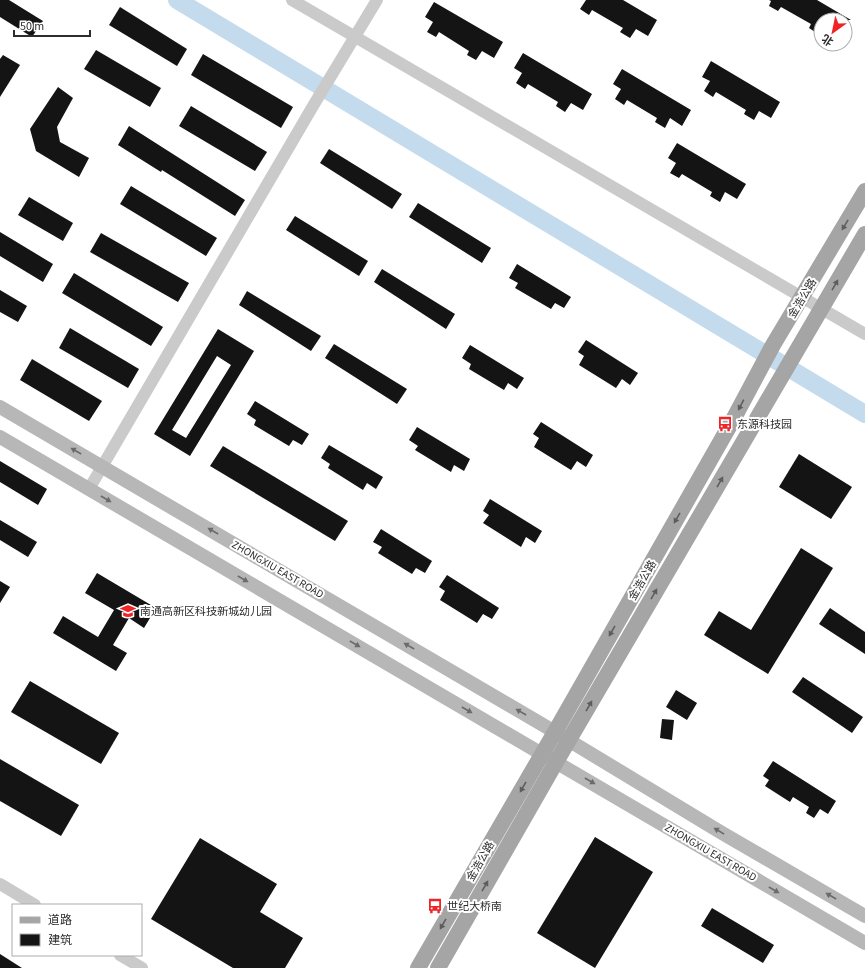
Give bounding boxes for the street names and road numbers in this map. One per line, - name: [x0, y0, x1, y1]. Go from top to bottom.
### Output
- street label: 金浩公路: [785, 276, 820, 321]
- street label: ZHONGXIU EAST ROAD: [229, 537, 327, 602]
- street label: 金浩公路: [625, 557, 660, 603]
- street label: ZHONGXIU EAST ROAD: [662, 820, 760, 885]
- street label: 金浩公路: [463, 838, 498, 884]

